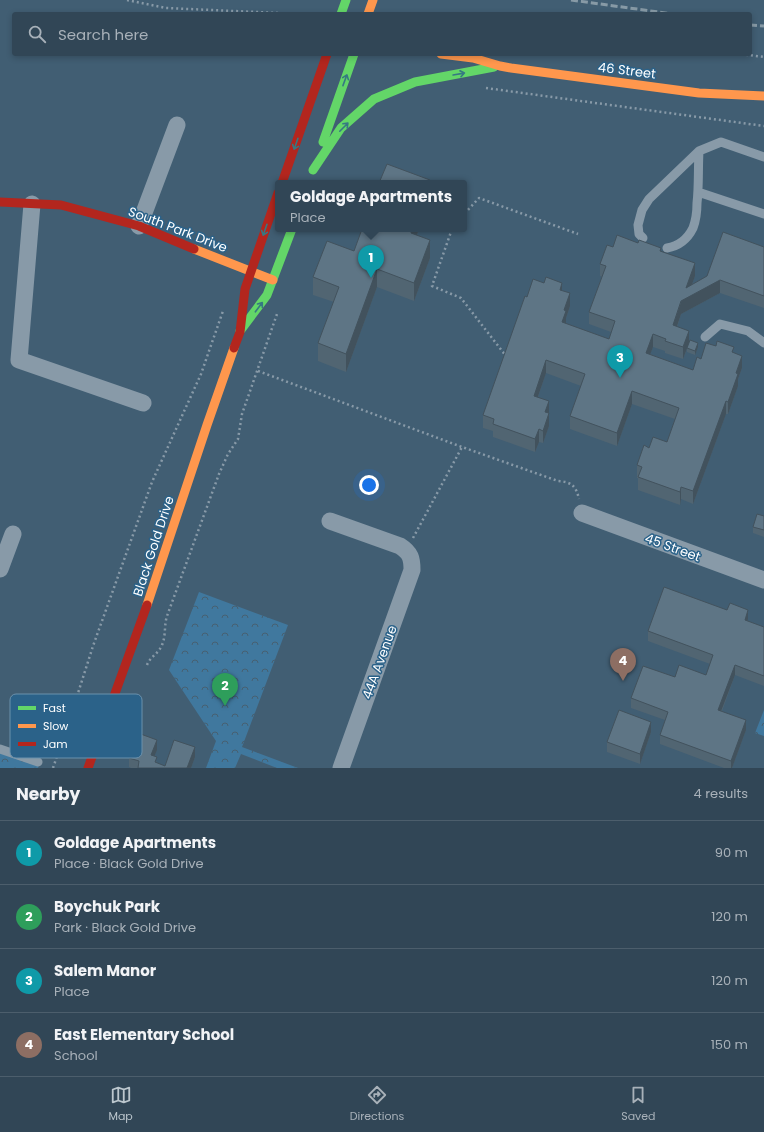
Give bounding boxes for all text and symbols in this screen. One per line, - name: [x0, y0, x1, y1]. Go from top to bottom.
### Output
- search box: [12, 12, 752, 56]
- icon: search: [26, 23, 48, 45]
- text: Search here: [58, 24, 148, 45]
- street label: 46 Street: [597, 58, 657, 83]
- one-way arrow: [452, 70, 465, 78]
- one-way arrow: [342, 75, 350, 87]
- one-way arrow: [339, 122, 349, 131]
- one-way arrow: [291, 137, 299, 149]
- popup: [275, 180, 467, 232]
- text: Goldage Apartments: [290, 186, 452, 207]
- street label: South Park Drive: [126, 202, 230, 257]
- text: Place: [290, 208, 325, 227]
- one-way arrow: [261, 224, 268, 237]
- pin: 1: [358, 245, 384, 278]
- one-way arrow: [254, 302, 263, 313]
- pin: 3: [607, 345, 633, 378]
- your location: [359, 475, 379, 495]
- street label: Black Gold Drive: [128, 494, 179, 599]
- street label: 45 Street: [642, 529, 704, 566]
- street label: 44A Avenue: [357, 623, 402, 702]
- pin: 4: [610, 648, 636, 681]
- pin: 2: [212, 673, 238, 706]
- legend: [10, 694, 142, 758]
- text: Fast: [43, 700, 66, 716]
- text: Slow: [43, 718, 68, 734]
- text: Jam: [43, 736, 68, 752]
- text: Nearby: [16, 782, 80, 806]
- text: 4 results: [694, 784, 748, 803]
- text: Goldage Apartments: [54, 832, 216, 853]
- text: 1: [27, 843, 31, 862]
- text: 90 m: [715, 843, 748, 862]
- text: Place · Black Gold Drive: [54, 854, 204, 873]
- text: Boychuk Park: [54, 896, 160, 917]
- text: 2: [25, 907, 33, 926]
- text: 120 m: [711, 907, 748, 926]
- text: Park · Black Gold Drive: [54, 918, 196, 937]
- text: Salem Manor: [54, 960, 156, 981]
- text: 3: [25, 971, 33, 990]
- text: 120 m: [711, 971, 748, 990]
- text: Place: [54, 982, 89, 1001]
- text: East Elementary School: [54, 1024, 234, 1045]
- text: 4: [25, 1035, 33, 1054]
- text: 150 m: [711, 1035, 748, 1054]
- text: School: [54, 1046, 98, 1065]
- tab: Map: [108, 1084, 133, 1125]
- tab: Directions: [350, 1084, 404, 1125]
- tab: Saved: [621, 1084, 656, 1125]

